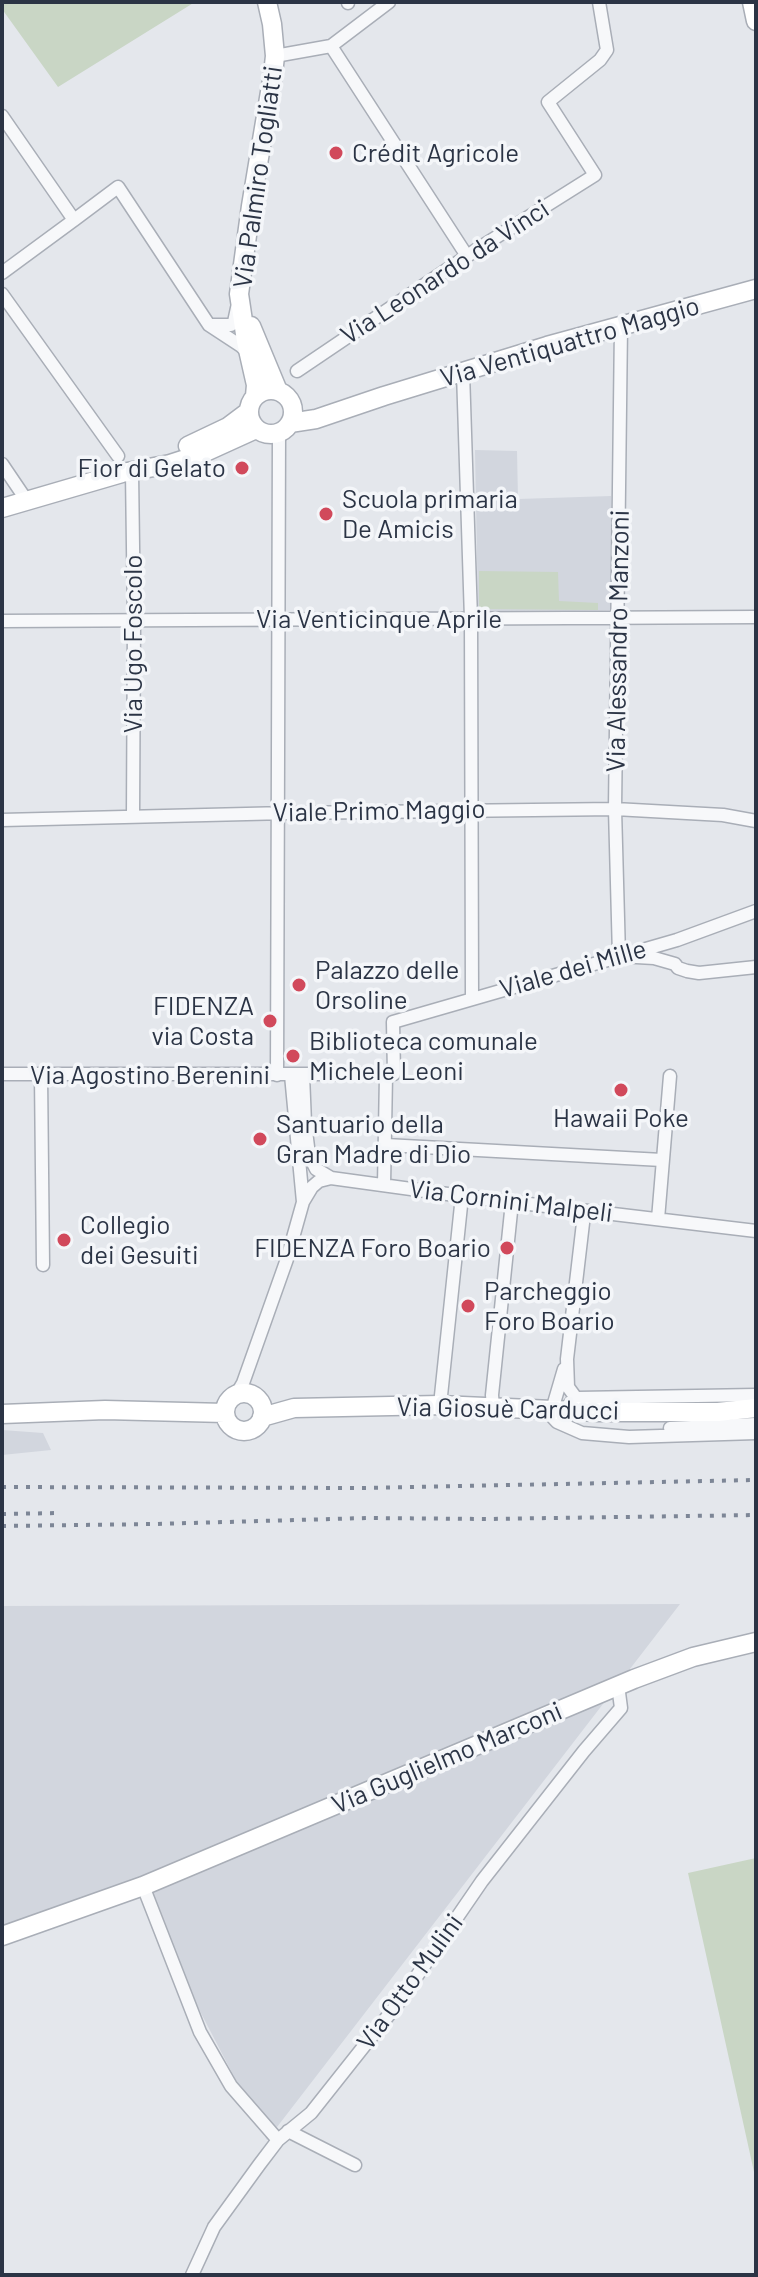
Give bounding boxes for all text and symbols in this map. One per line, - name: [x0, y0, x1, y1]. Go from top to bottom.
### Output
- street label: Via Palmiro Togliatti: [227, 64, 289, 290]
- place label: Crédit Agricole: [352, 137, 519, 169]
- marker: Crédit Agricole: [327, 144, 345, 162]
- street label: Via Leonardo da Vinci: [335, 193, 555, 351]
- street label: Via Ventiquattro Maggio: [437, 290, 703, 394]
- place label: Fior di Gelato: [78, 452, 226, 484]
- marker: Fior di Gelato: [233, 459, 251, 477]
- place label: Scuola primaria De Amicis: [342, 483, 518, 544]
- marker: Scuola primaria De Amicis: [317, 505, 335, 523]
- street label: Via Alessandro Manzoni: [600, 509, 636, 773]
- street label: Via Ugo Foscolo: [117, 555, 149, 733]
- street label: Via Venticinque Aprile: [256, 603, 502, 635]
- street label: Viale Primo Maggio: [272, 794, 486, 828]
- street label: Viale dei Mille: [496, 933, 650, 1005]
- place label: Palazzo delle Orsoline: [315, 954, 459, 1016]
- marker: Palazzo delle Orsoline: [290, 976, 308, 994]
- place label: FIDENZA via Costa: [151, 990, 254, 1052]
- marker: FIDENZA via Costa: [261, 1012, 279, 1030]
- place label: Biblioteca comunale Michele Leoni: [309, 1025, 538, 1086]
- marker: Biblioteca comunale Michele Leoni: [284, 1047, 302, 1065]
- street label: Via Agostino Berenini: [30, 1059, 270, 1091]
- marker: Hawaii Poke: [612, 1081, 630, 1099]
- place label: Hawaii Poke: [553, 1102, 689, 1134]
- place label: Santuario della Gran Madre di Dio: [276, 1108, 471, 1170]
- marker: Santuario della Gran Madre di Dio: [251, 1130, 269, 1148]
- street label: Via Cornini Malpeli: [407, 1173, 615, 1229]
- place label: Collegio dei Gesuiti: [80, 1209, 199, 1270]
- marker: Collegio dei Gesuiti: [55, 1231, 73, 1249]
- place label: FIDENZA Foro Boario: [254, 1232, 491, 1264]
- marker: FIDENZA Foro Boario: [498, 1239, 516, 1257]
- place label: Parcheggio Foro Boario: [484, 1275, 615, 1336]
- marker: Parcheggio Foro Boario: [459, 1297, 477, 1315]
- street label: Via Giosuè Carducci: [396, 1391, 620, 1427]
- street label: Via Guglielmo Marconi: [327, 1695, 567, 1821]
- street label: Via Otto Mulini: [350, 1908, 470, 2056]

